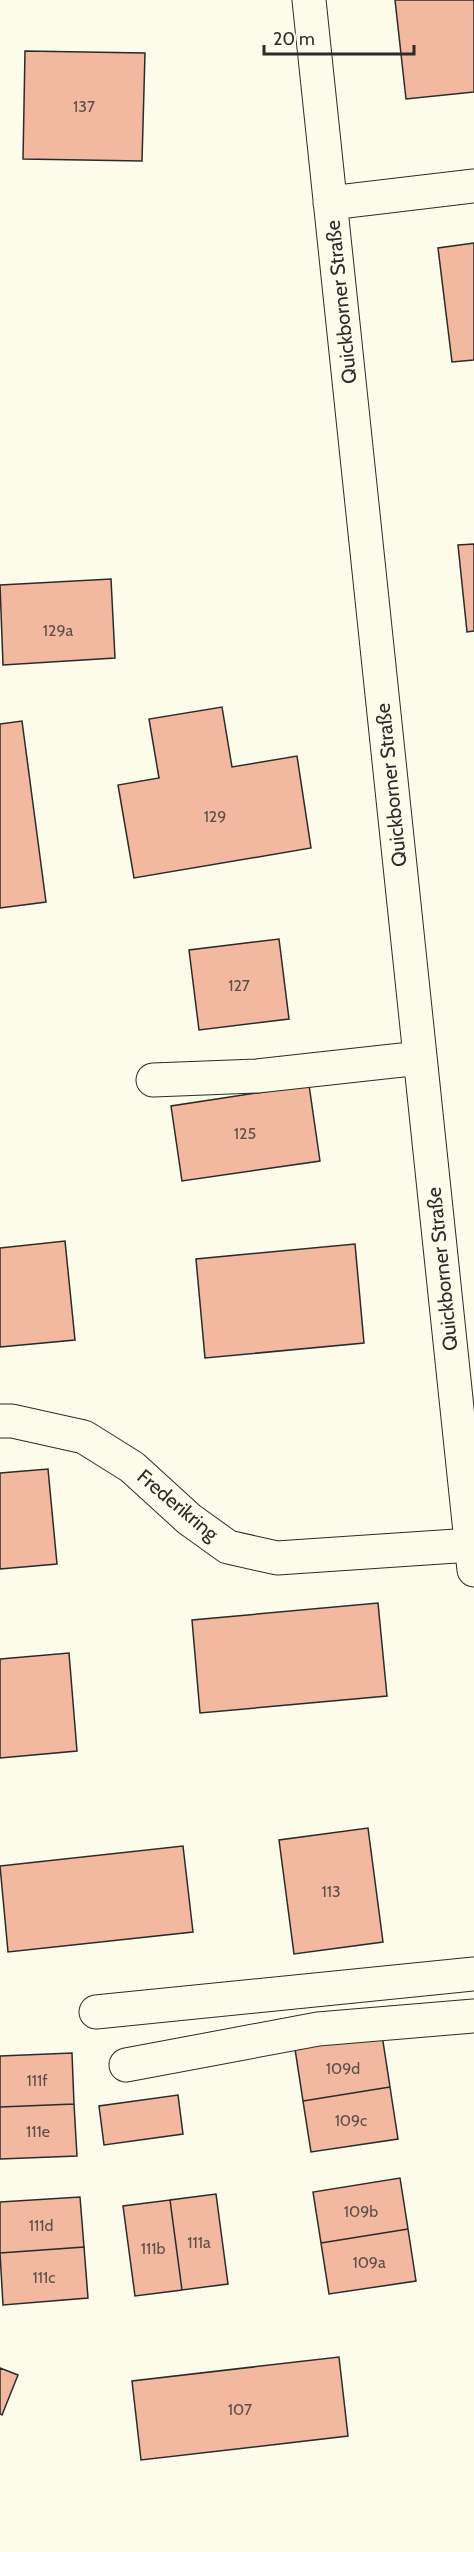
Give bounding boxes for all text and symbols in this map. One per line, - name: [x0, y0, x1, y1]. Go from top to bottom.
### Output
- scale bar: [264, 18, 414, 56]
- text: 20 m: [273, 28, 315, 50]
- house number: 137: [73, 97, 95, 116]
- street label: Quickborner Straße: [320, 219, 362, 385]
- house number: 129a: [43, 621, 74, 640]
- street label: Quickborner Straße: [370, 702, 412, 868]
- house number: 129: [204, 807, 226, 826]
- house number: 127: [228, 976, 250, 995]
- house number: 125: [234, 1124, 256, 1143]
- street label: Quickborner Straße: [421, 1186, 463, 1352]
- street label: Frederikring: [133, 1464, 224, 1546]
- house number: 113: [321, 1882, 341, 1901]
- house number: 109d: [326, 2059, 360, 2078]
- house number: 111f: [27, 2071, 48, 2090]
- house number: 109c: [335, 2111, 367, 2130]
- house number: 111e: [26, 2122, 50, 2141]
- house number: 109b: [344, 2202, 378, 2221]
- house number: 111d: [29, 2216, 53, 2235]
- house number: 111a: [187, 2233, 211, 2252]
- house number: 111b: [141, 2239, 165, 2258]
- house number: 109a: [352, 2253, 386, 2272]
- house number: 111c: [33, 2268, 55, 2287]
- house number: 107: [228, 2400, 252, 2419]

